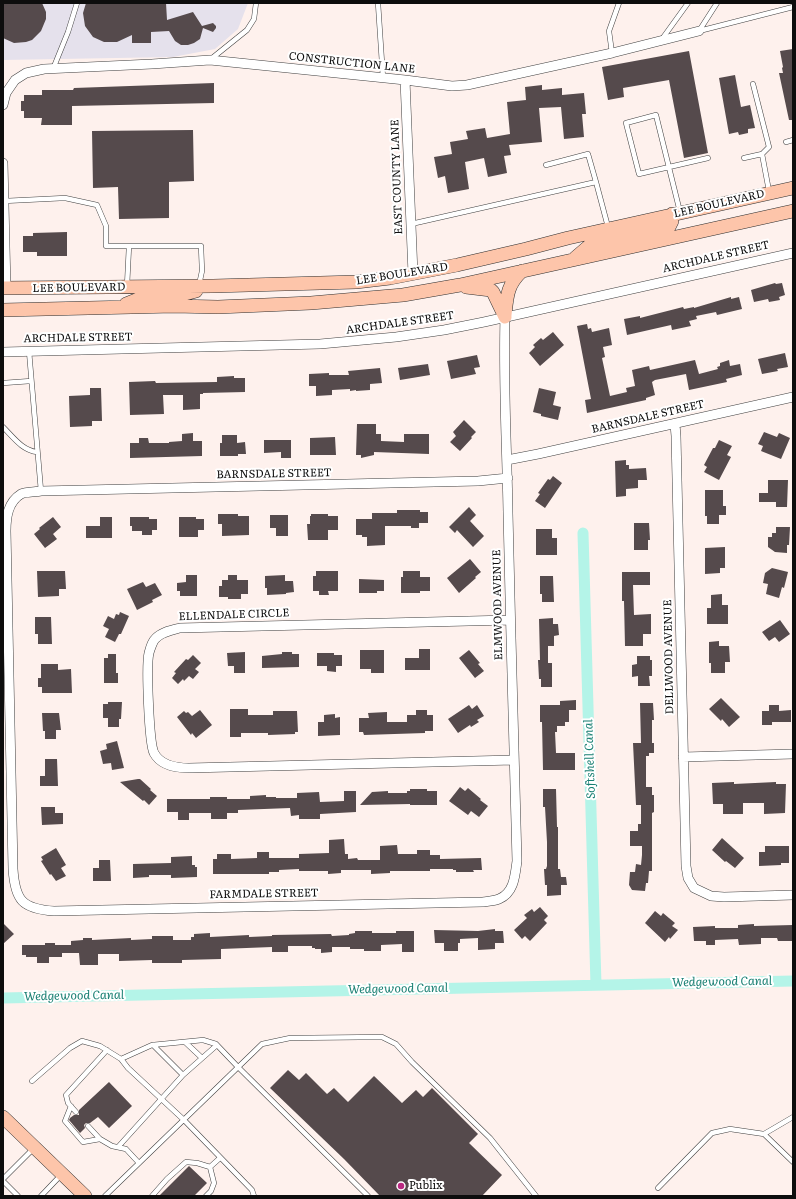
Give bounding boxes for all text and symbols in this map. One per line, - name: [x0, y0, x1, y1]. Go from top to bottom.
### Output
- street label: CONSTRUCTION LANE: [288, 50, 416, 76]
- street label: EAST COUNTY LANE: [388, 119, 406, 235]
- street label: LEE BOULEVARD: [672, 187, 766, 221]
- street label: ARCHDALE STREET: [661, 238, 771, 276]
- street label: LEE BOULEVARD: [355, 260, 449, 288]
- street label: LEE BOULEVARD: [32, 281, 126, 295]
- street label: ARCHDALE STREET: [345, 309, 455, 337]
- street label: ARCHDALE STREET: [23, 330, 133, 346]
- street label: BARNSDALE STREET: [590, 398, 706, 436]
- street label: BARNSDALE STREET: [216, 466, 332, 482]
- street label: ELMWOOD AVENUE: [490, 549, 506, 661]
- street label: DELLWOOD AVENUE: [661, 600, 677, 714]
- street label: ELLENDALE CIRCLE: [178, 606, 290, 624]
- water label: Softshell Canal: [581, 719, 599, 799]
- street label: FARMDALE STREET: [209, 886, 319, 902]
- water label: Wedgewood Canal: [672, 974, 772, 990]
- water label: Wedgewood Canal: [348, 981, 448, 997]
- water label: Wedgewood Canal: [24, 988, 124, 1004]
- place label: Publix: [409, 1179, 442, 1193]
- marker: Publix: [396, 1181, 406, 1191]

